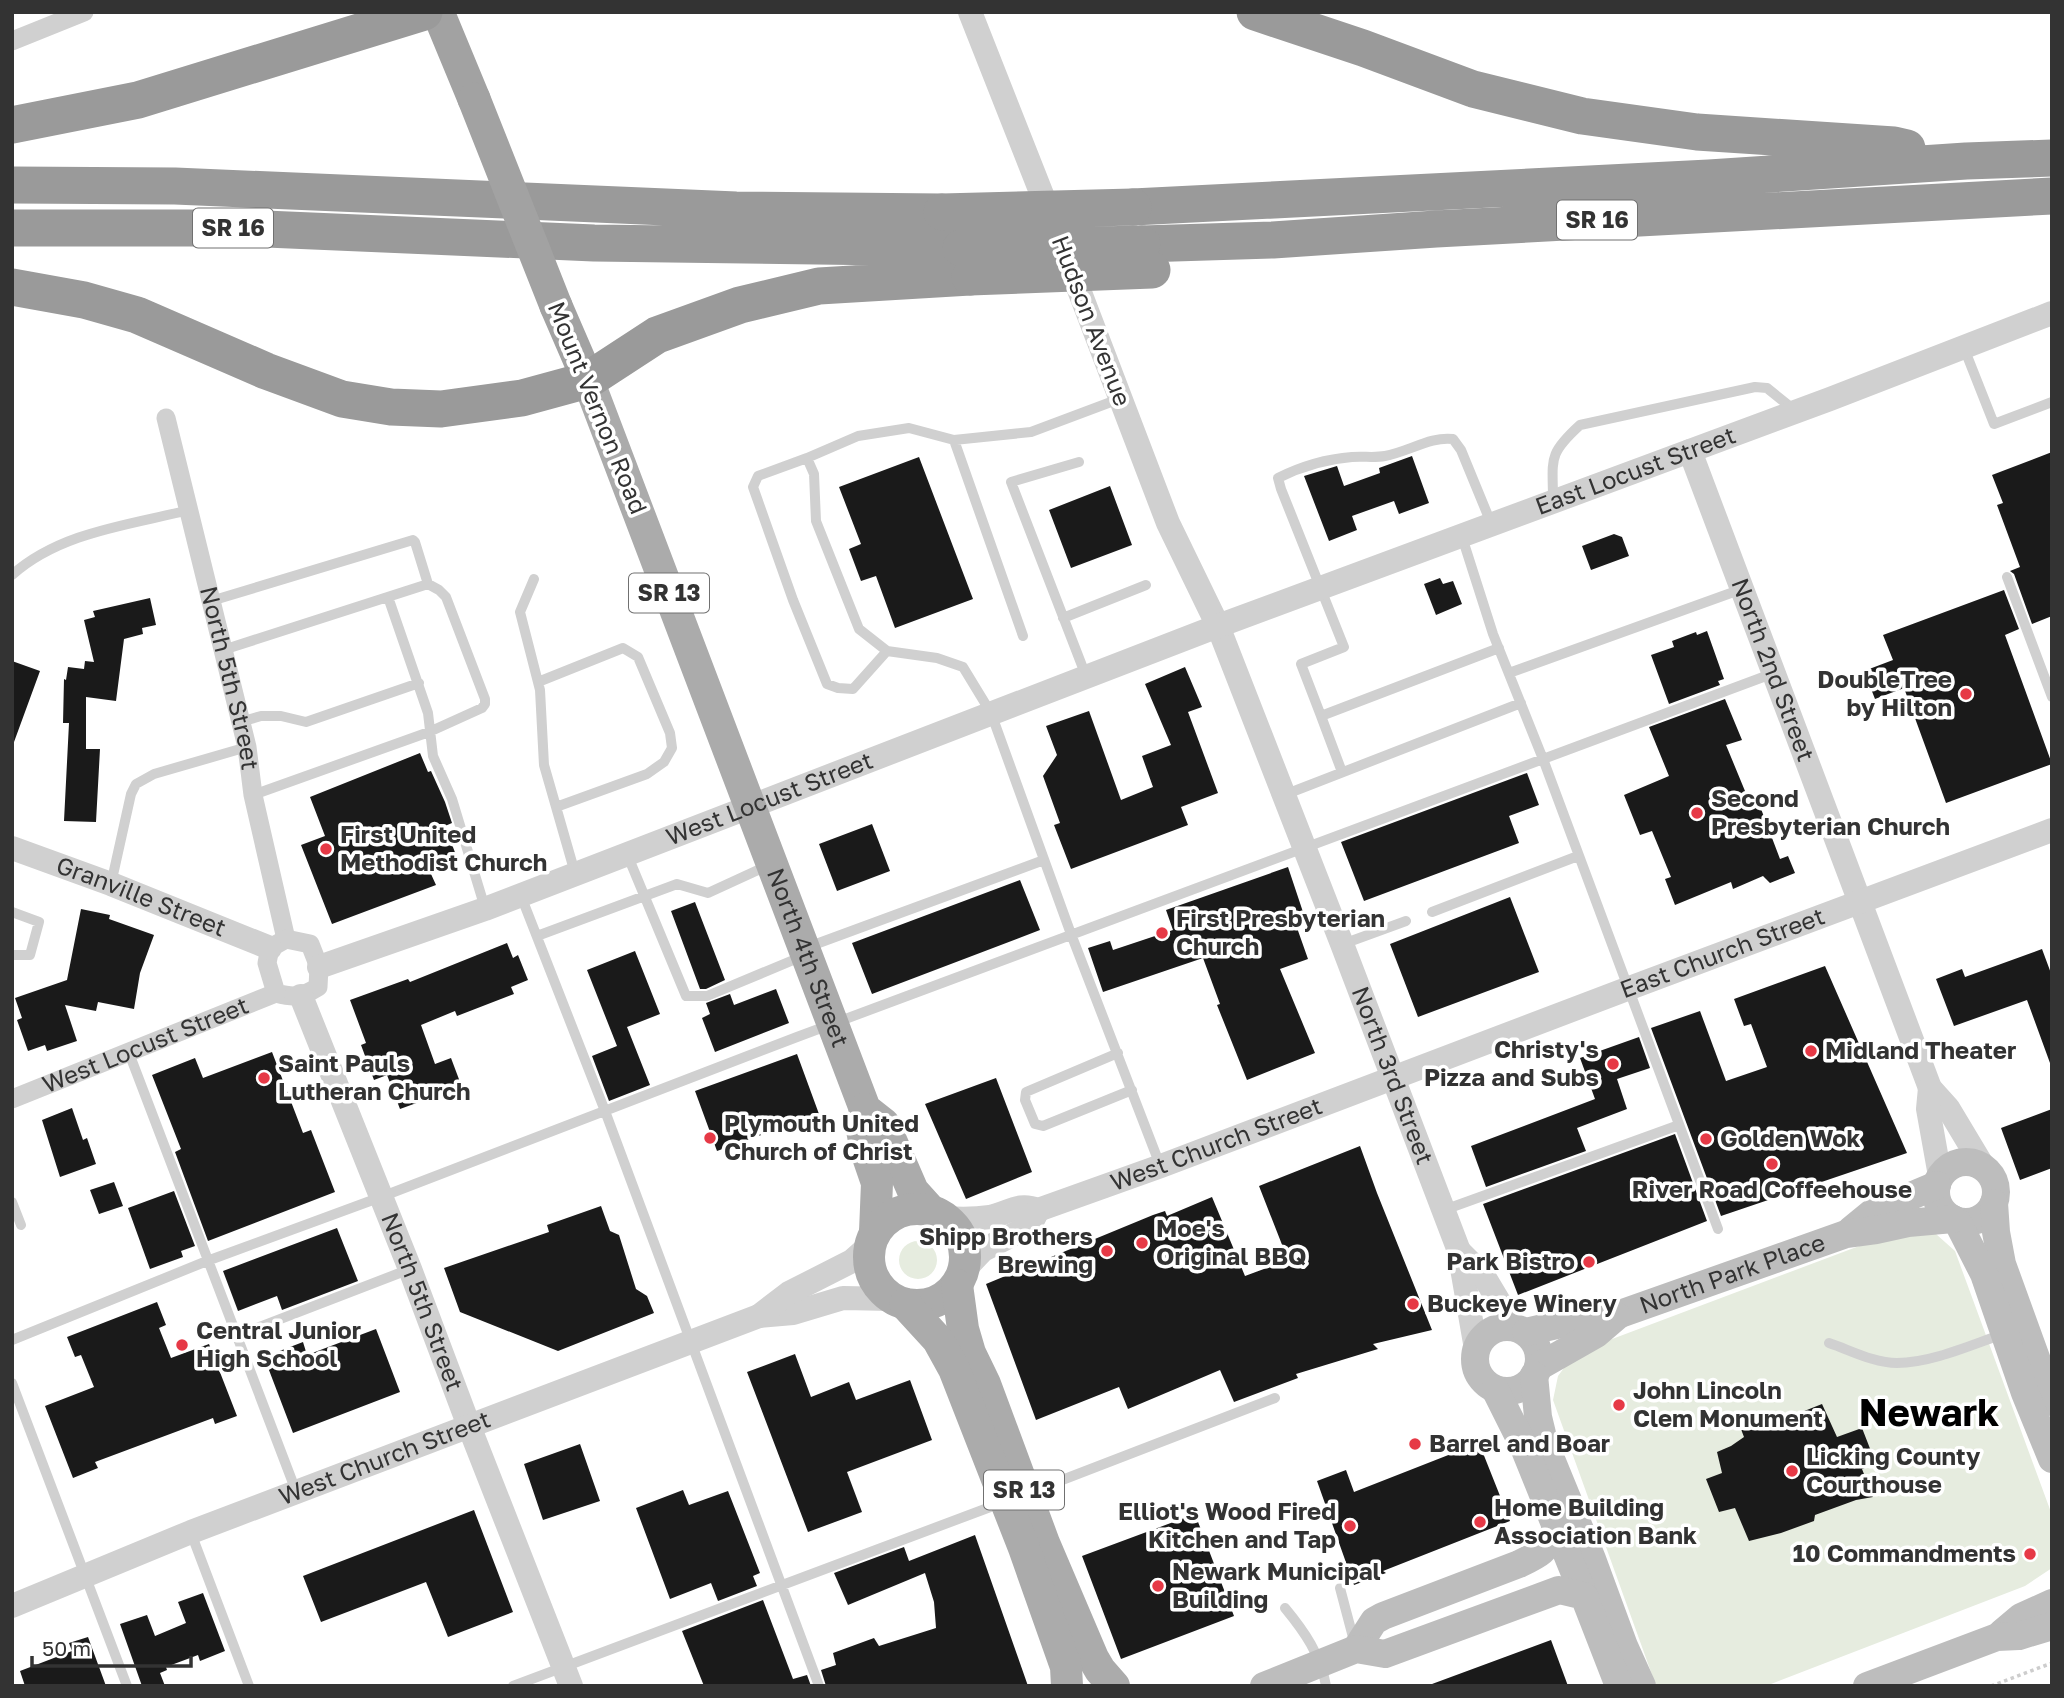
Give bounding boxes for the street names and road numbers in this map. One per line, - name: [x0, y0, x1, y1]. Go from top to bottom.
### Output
- road number: SR 16: [1557, 200, 1637, 240]
- road number: SR 16: [193, 208, 273, 247]
- street label: Hudson Avenue: [1047, 231, 1138, 410]
- street label: Mount Vernon Road: [543, 297, 654, 518]
- street label: East Locust Street: [1531, 419, 1739, 520]
- road number: SR 13: [629, 573, 709, 612]
- street label: North 2nd Street: [1726, 574, 1822, 765]
- street label: North 5th Street: [195, 583, 266, 772]
- street label: West Locust Street: [662, 745, 877, 851]
- street label: Granville Street: [53, 849, 231, 942]
- street label: North 4th Street: [762, 864, 856, 1051]
- street label: East Church Street: [1616, 900, 1828, 1003]
- street label: North 3rd Street: [1347, 982, 1441, 1168]
- street label: West Locust Street: [38, 990, 252, 1098]
- street label: West Church Street: [1106, 1090, 1326, 1196]
- street label: North 5th Street: [376, 1208, 470, 1394]
- street label: North Park Place: [1635, 1227, 1829, 1319]
- street label: West Church Street: [274, 1404, 494, 1510]
- road number: SR 13: [984, 1470, 1064, 1510]

